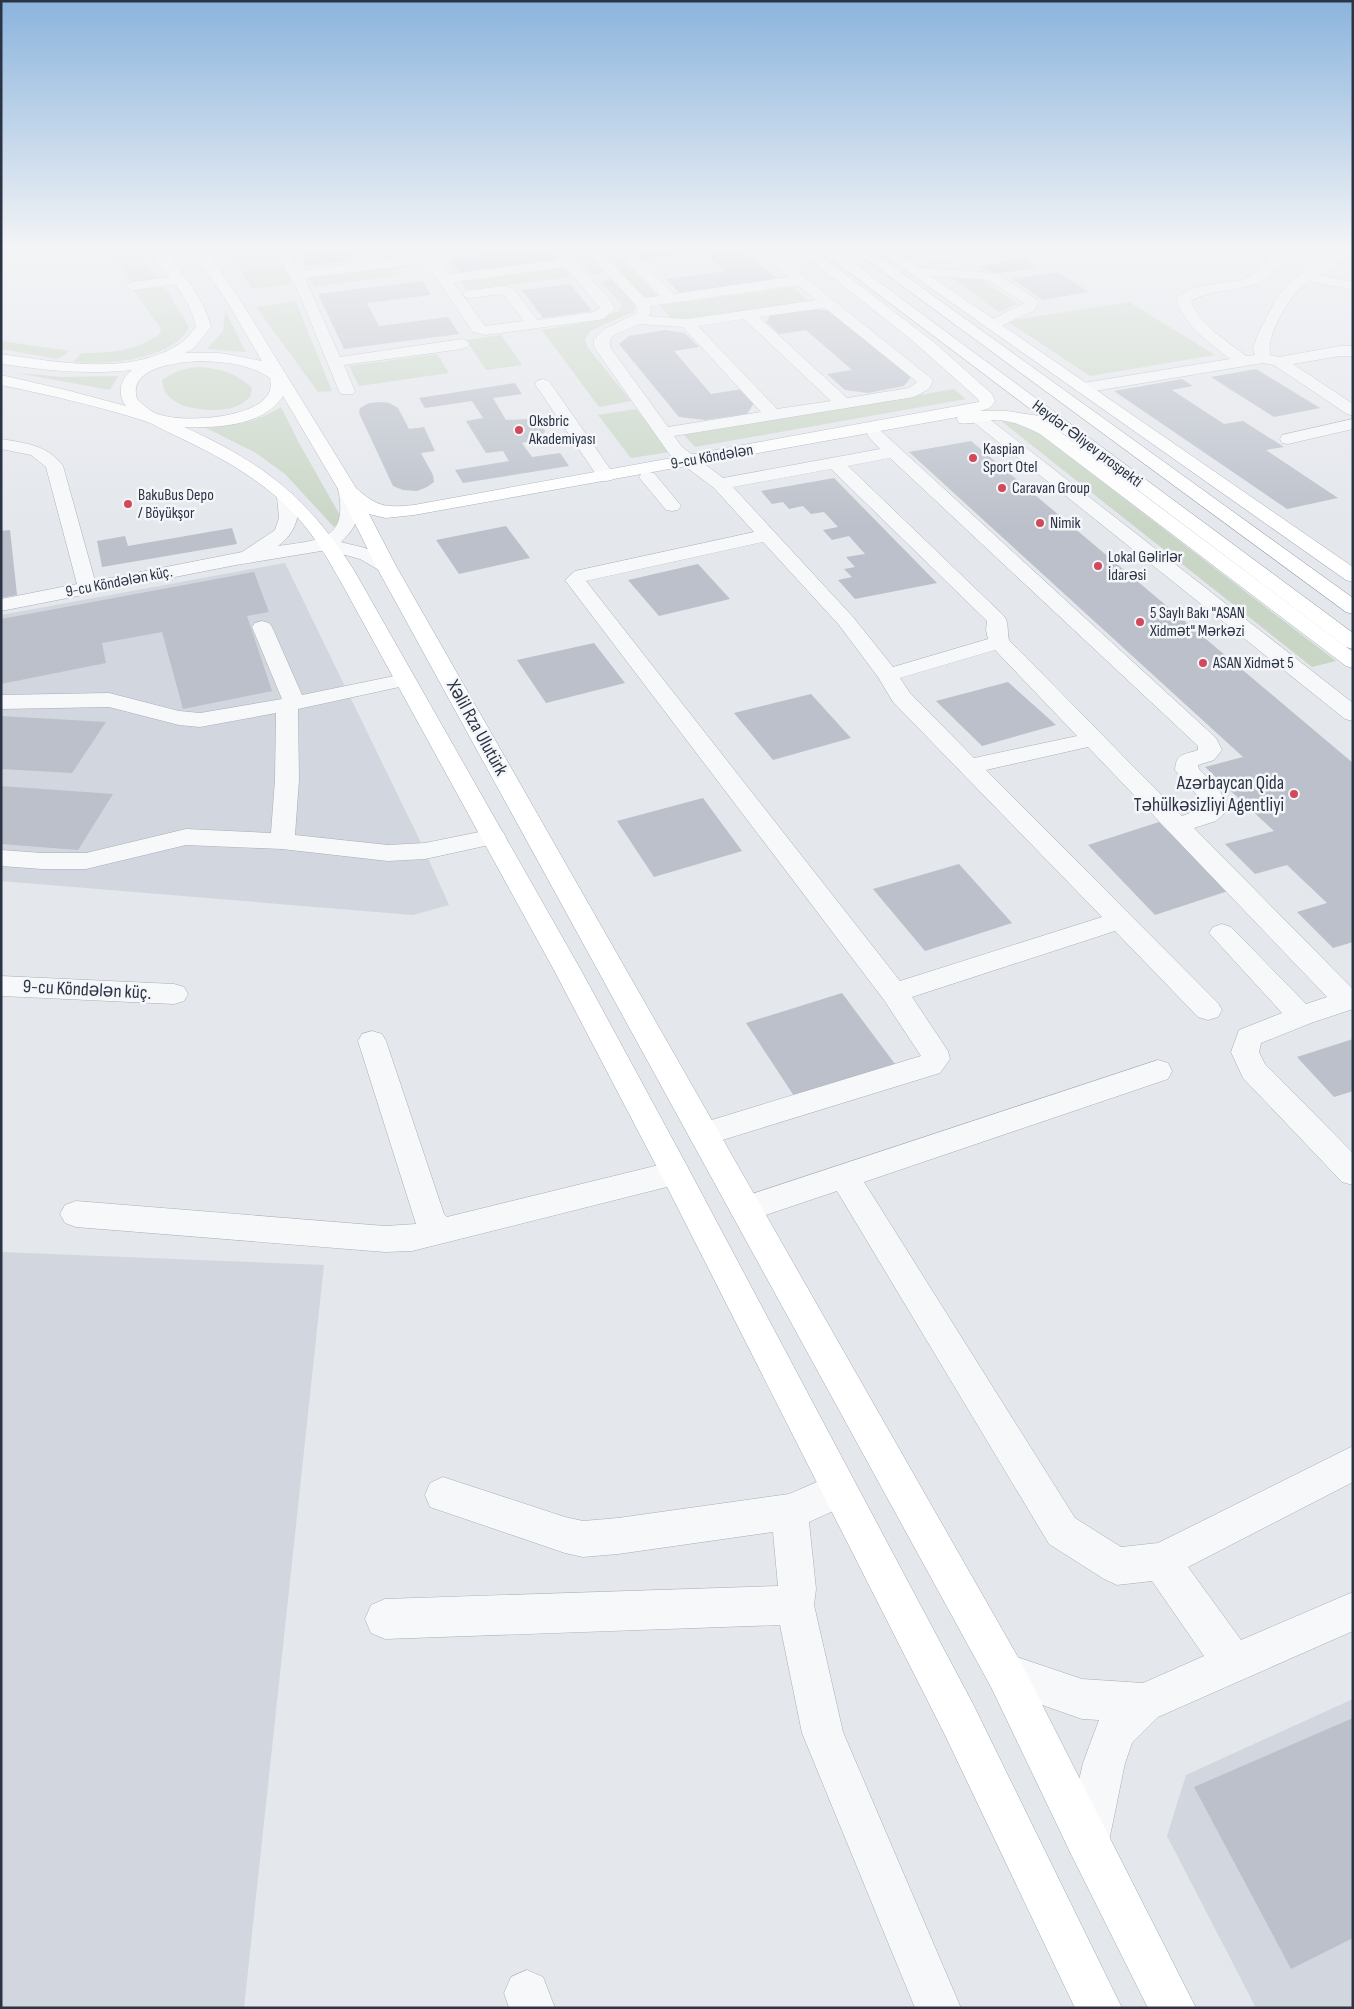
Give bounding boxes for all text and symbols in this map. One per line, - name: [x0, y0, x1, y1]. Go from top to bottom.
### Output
- street label: Heydər Əliyev prospekti: [1028, 396, 1146, 492]
- place label: Oksbric Akademiyası: [528, 412, 596, 449]
- marker: Oksbric Akademiyası: [513, 424, 525, 436]
- street label: 9-cu Köndələn: [669, 440, 755, 474]
- place label: Kaspian Sport Otel: [983, 440, 1037, 477]
- marker: Kaspian Sport Otel: [967, 452, 979, 464]
- place label: Caravan Group: [1012, 479, 1090, 498]
- marker: Caravan Group: [996, 482, 1008, 494]
- place label: BakuBus Depo / Böyükşor: [138, 486, 214, 523]
- marker: BakuBus Depo / Böyükşor: [122, 498, 134, 510]
- place label: Nimik: [1050, 514, 1081, 533]
- marker: Nimik: [1034, 517, 1046, 529]
- place label: Lokal Gəlirlər İdarəsi: [1108, 548, 1183, 585]
- marker: Lokal Gəlirlər İdarəsi: [1092, 560, 1104, 572]
- street label: 9-cu Köndələn küç.: [64, 562, 174, 602]
- place label: 5 Saylı Bakı "ASAN Xidmət" Mərkəzi: [1149, 604, 1245, 641]
- marker: 5 Saylı Bakı "ASAN Xidmət" Mərkəzi: [1134, 616, 1146, 628]
- place label: ASAN Xidmət 5: [1212, 654, 1294, 673]
- marker: ASAN Xidmət 5: [1197, 657, 1209, 669]
- street label: Xəlil Rza Ulutürk: [441, 675, 513, 781]
- place label: Azərbaycan Qida Təhülkəsizliyi Agentliyi: [1134, 772, 1284, 817]
- marker: Azərbaycan Qida Təhülkəsizliyi Agentliyi: [1288, 788, 1300, 800]
- street label: 9-cu Köndələn küç.: [22, 975, 152, 1005]

